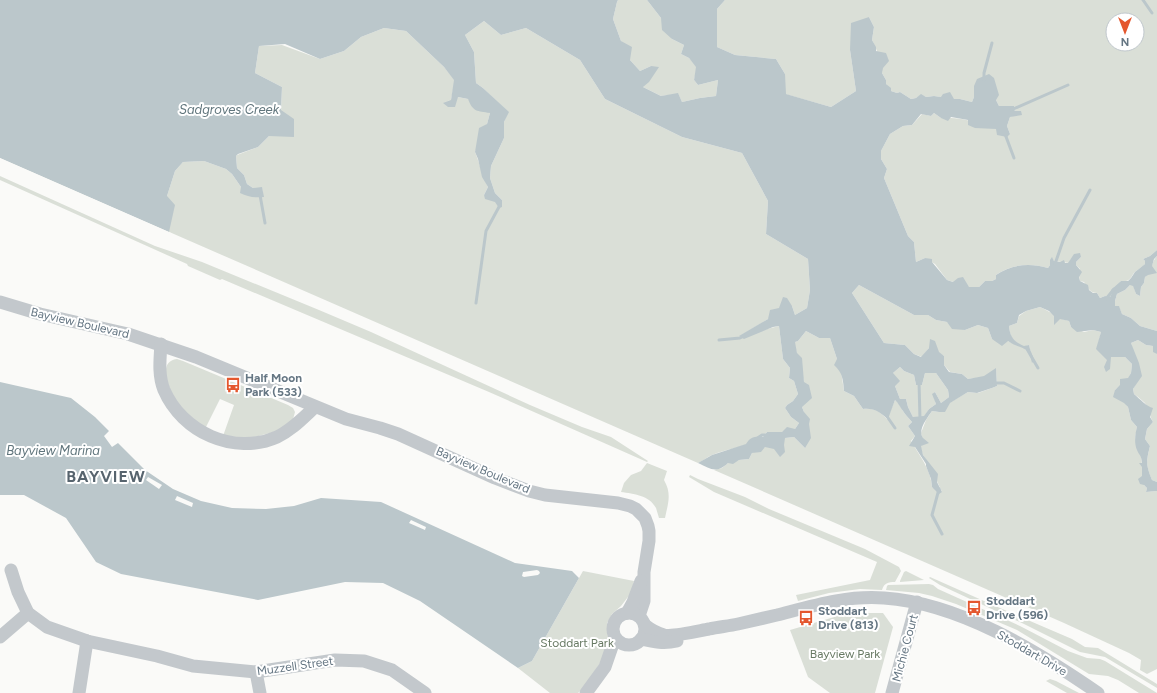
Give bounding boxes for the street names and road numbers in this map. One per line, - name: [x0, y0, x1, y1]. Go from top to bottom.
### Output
- street label: Bayview Boulevard: [29, 305, 131, 341]
- street label: Bayview Boulevard: [434, 444, 532, 496]
- street label: Michie Court: [889, 612, 921, 683]
- street label: Stoddart Drive: [995, 627, 1070, 679]
- street label: Muzzell Street: [256, 654, 335, 678]

